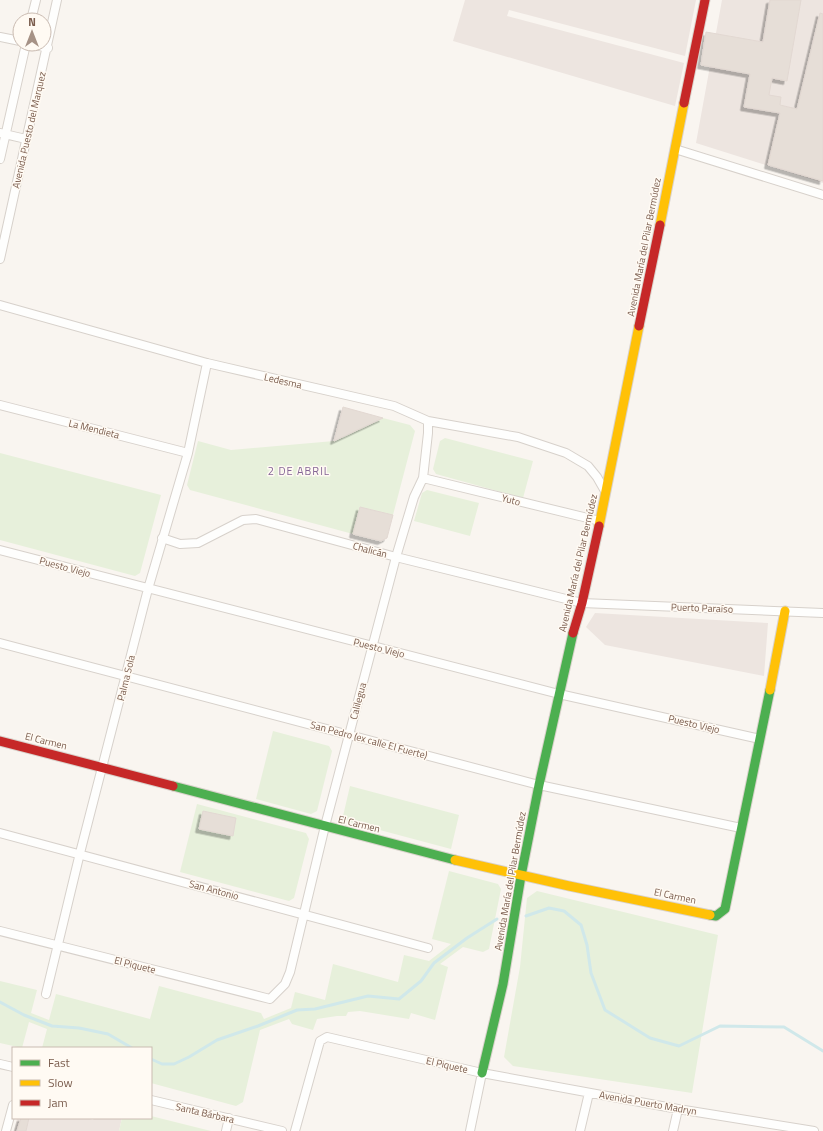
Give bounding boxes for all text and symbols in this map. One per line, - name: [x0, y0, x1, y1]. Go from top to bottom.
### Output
- north arrow: [12, 12, 52, 52]
- text: N: [28, 14, 36, 30]
- street label: Avenida Puesto del Marquez: [8, 70, 50, 190]
- street label: Avenida María del Pilar Bermúdez: [623, 176, 665, 318]
- street label: Ledesma: [263, 369, 303, 393]
- street label: La Mendieta: [67, 415, 121, 443]
- district label: 2 DE ABRIL: [268, 463, 330, 479]
- street label: Yuto: [500, 490, 522, 510]
- street label: Avenida María del Pilar Bermúdez: [555, 492, 601, 633]
- street label: Chalicán: [351, 538, 389, 562]
- street label: Puesto Viejo: [38, 553, 92, 581]
- street label: Puerto Paraíso: [671, 599, 733, 617]
- street label: Puesto Viejo: [352, 634, 406, 662]
- street label: Palma Sola: [113, 653, 139, 703]
- street label: Calilegua: [346, 681, 370, 721]
- street label: Puesto Viejo: [667, 711, 721, 737]
- street label: San Pedro (ex calle El Fuerte): [309, 717, 430, 763]
- street label: El Carmen: [23, 729, 69, 753]
- street label: Avenida María del Pilar Bermúdez: [490, 810, 530, 952]
- street label: El Carmen: [336, 812, 382, 836]
- street label: San Antonio: [187, 876, 241, 904]
- street label: El Carmen: [653, 884, 697, 908]
- street label: El Piquete: [113, 953, 157, 977]
- legend: [12, 1047, 152, 1119]
- text: Fast: [48, 1053, 71, 1072]
- street label: El Piquete: [425, 1053, 469, 1077]
- text: Slow: [48, 1073, 73, 1092]
- street label: Avenida Puerto Madryn: [598, 1087, 698, 1119]
- text: Jam: [48, 1093, 68, 1112]
- street label: Santa Bárbara: [174, 1099, 236, 1127]

